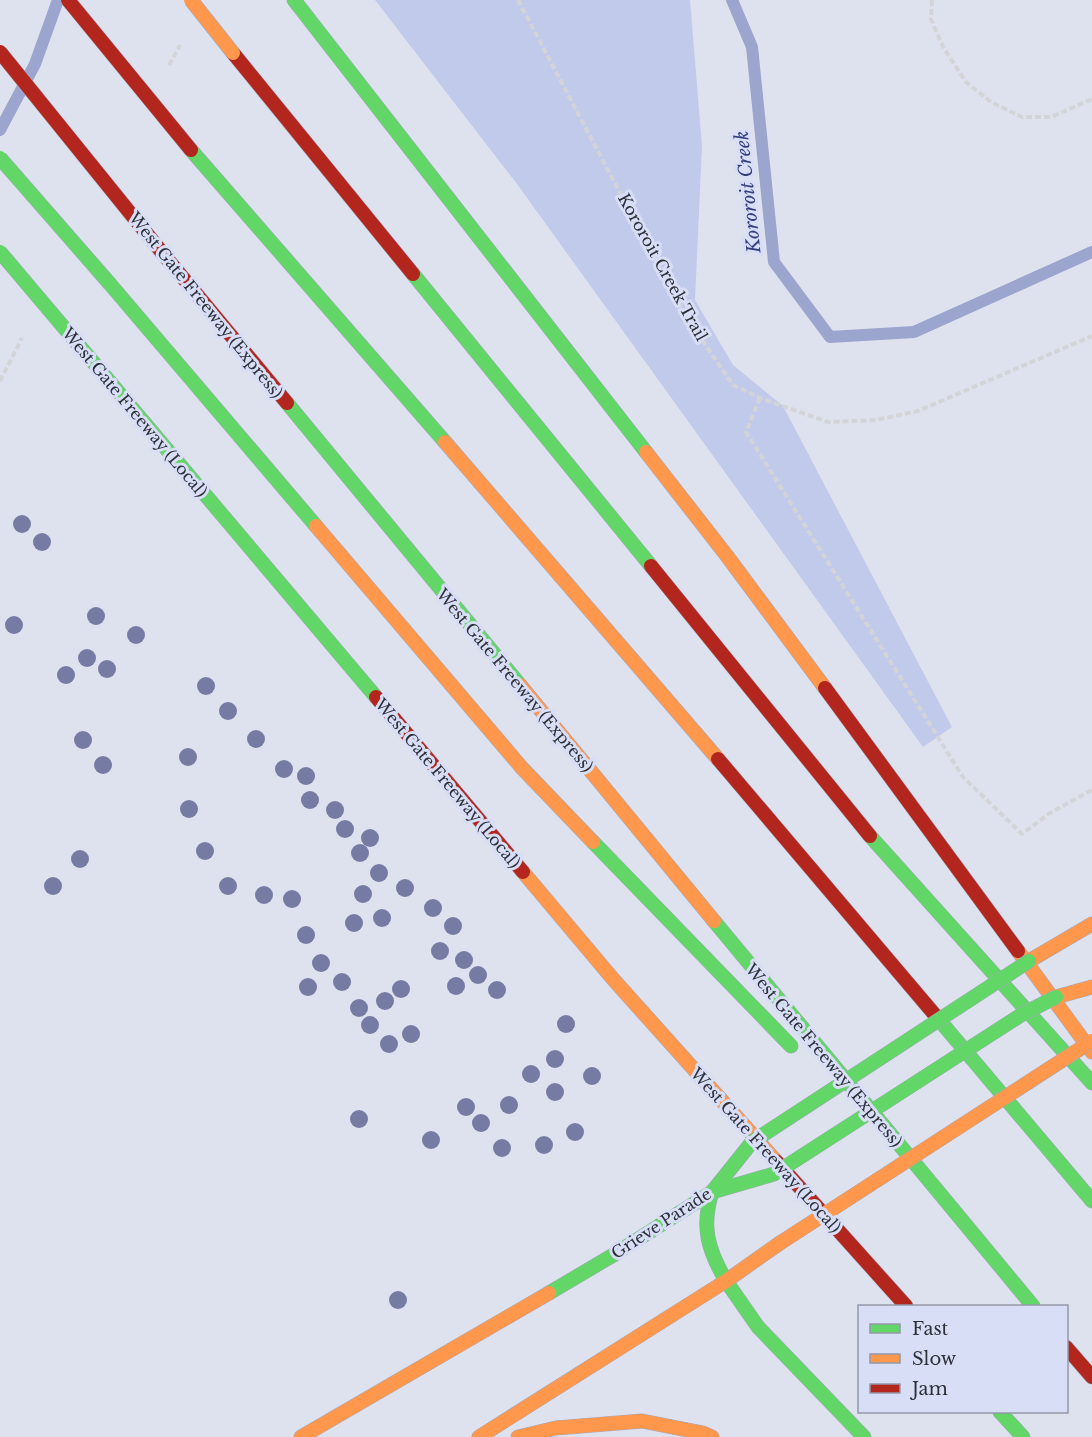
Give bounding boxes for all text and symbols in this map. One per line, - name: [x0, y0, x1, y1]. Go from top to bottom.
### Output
- water label: Kororoit Creek: [731, 130, 765, 255]
- street label: Kororoit Creek Trail: [614, 190, 712, 344]
- street label: West Gate Freeway (Express): [124, 207, 287, 402]
- street label: West Gate Freeway (Local): [58, 322, 212, 501]
- street label: West Gate Freeway (Express): [432, 583, 598, 776]
- street label: West Gate Freeway (Local): [371, 693, 525, 872]
- street label: West Gate Freeway (Express): [741, 958, 907, 1151]
- street label: West Gate Freeway (Local): [686, 1063, 845, 1237]
- street label: Grieve Parade: [607, 1183, 715, 1263]
- legend: [858, 1305, 1068, 1413]
- text: Fast: [912, 1318, 949, 1340]
- text: Slow: [912, 1348, 957, 1370]
- text: Jam: [910, 1378, 948, 1400]

